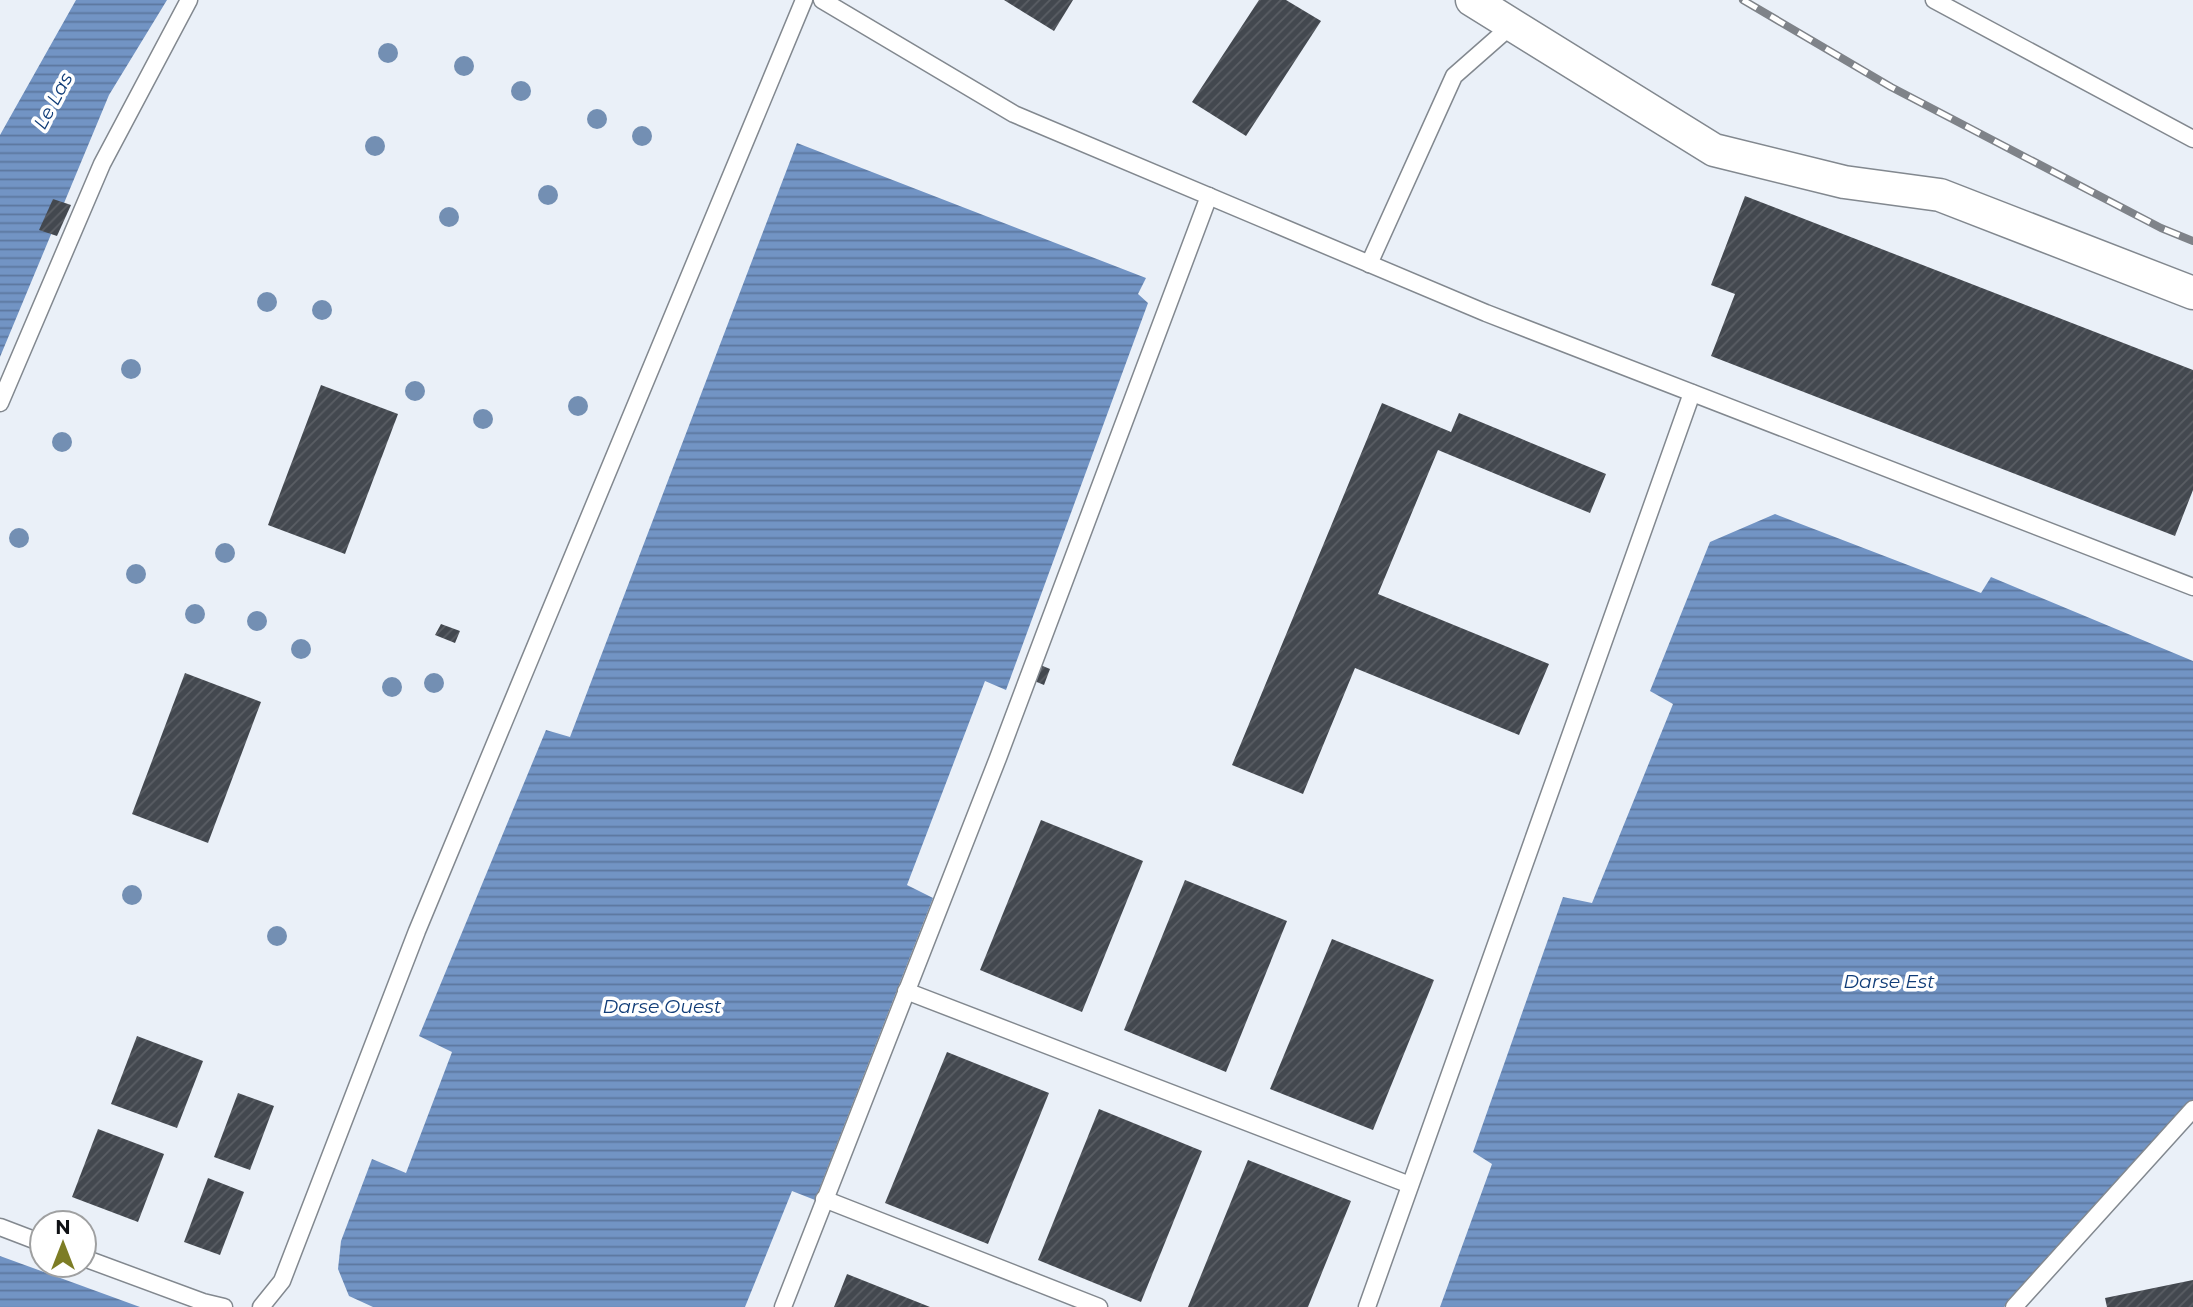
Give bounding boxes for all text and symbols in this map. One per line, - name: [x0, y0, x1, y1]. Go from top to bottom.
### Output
- water label: Le Las: [29, 69, 77, 133]
- water label: Darse Est: [1843, 970, 1935, 993]
- water label: Darse Ouest: [602, 995, 722, 1018]
- north arrow: [28, 1209, 98, 1279]
- text: N: [55, 1216, 71, 1239]

